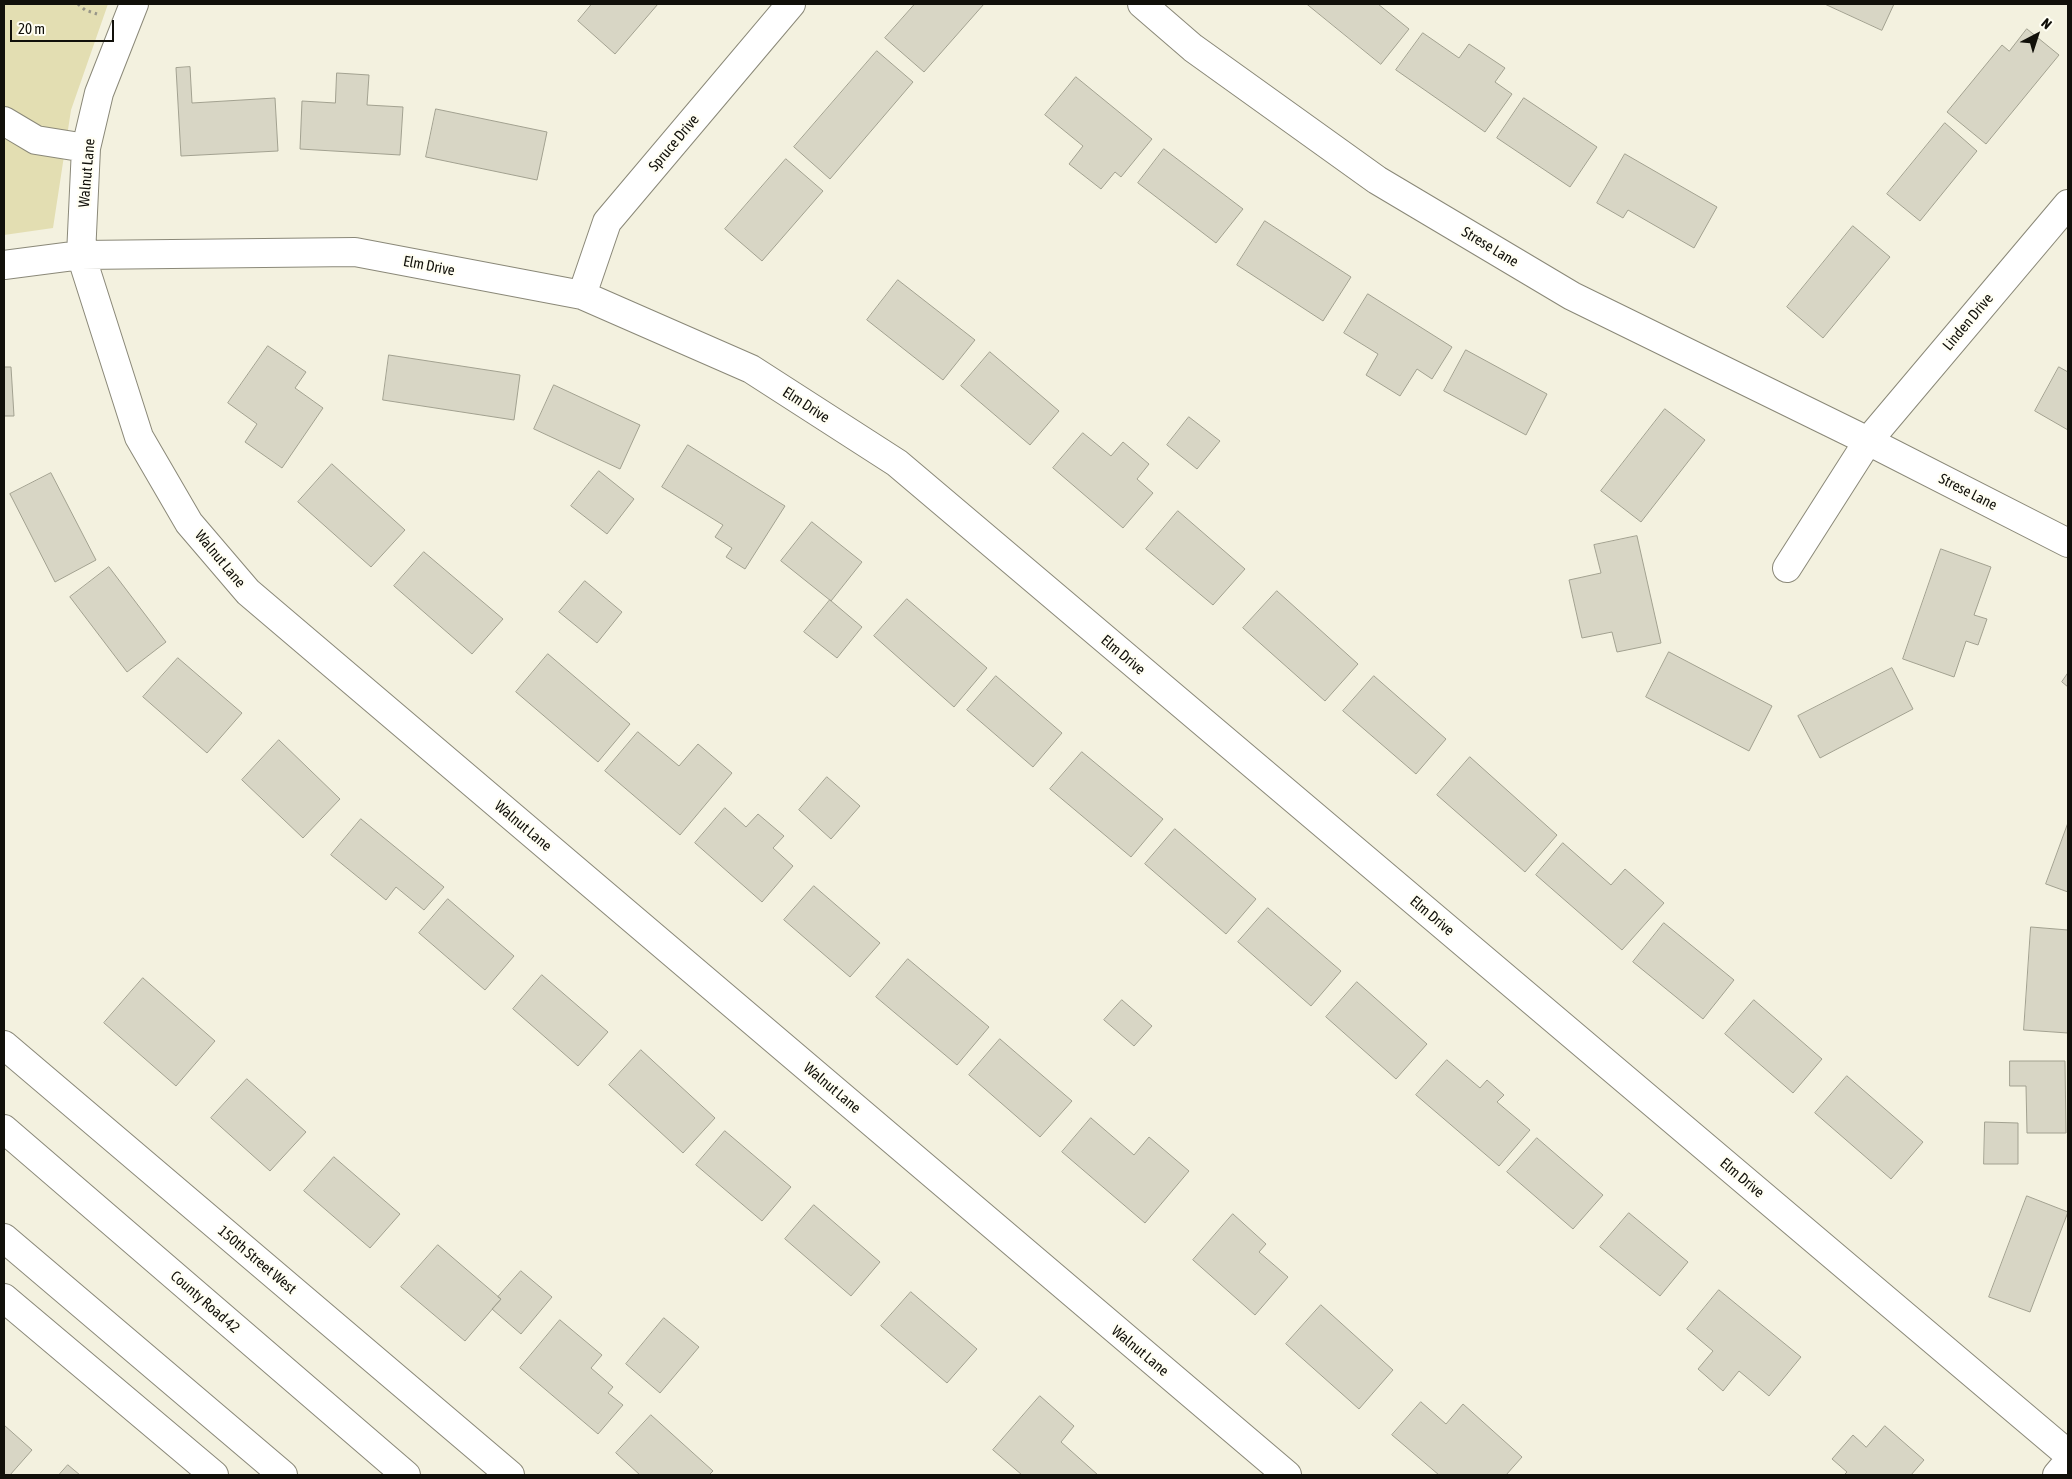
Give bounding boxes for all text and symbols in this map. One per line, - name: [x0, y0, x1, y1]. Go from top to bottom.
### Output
- scale bar: [12, 10, 116, 42]
- north arrow: [2012, 10, 2062, 60]
- text: N: [2038, 15, 2055, 32]
- text: 20 m: [18, 20, 45, 37]
- street label: Spruce Drive: [645, 111, 703, 175]
- street label: Walnut Lane: [75, 138, 99, 208]
- street label: Strese Lane: [1458, 223, 1522, 271]
- street label: Elm Drive: [402, 252, 456, 280]
- street label: Linden Drive: [1939, 290, 1997, 354]
- street label: Elm Drive: [779, 383, 833, 427]
- street label: Strese Lane: [1936, 470, 2000, 514]
- street label: Walnut Lane: [191, 527, 249, 591]
- street label: Elm Drive: [1097, 631, 1149, 679]
- street label: Walnut Lane: [491, 797, 555, 855]
- street label: Elm Drive: [1406, 892, 1458, 940]
- street label: Walnut Lane: [800, 1059, 864, 1117]
- street label: Elm Drive: [1716, 1154, 1768, 1202]
- street label: 150th Street West: [214, 1222, 300, 1298]
- street label: County Road 42: [167, 1267, 243, 1337]
- street label: Walnut Lane: [1108, 1322, 1172, 1380]

